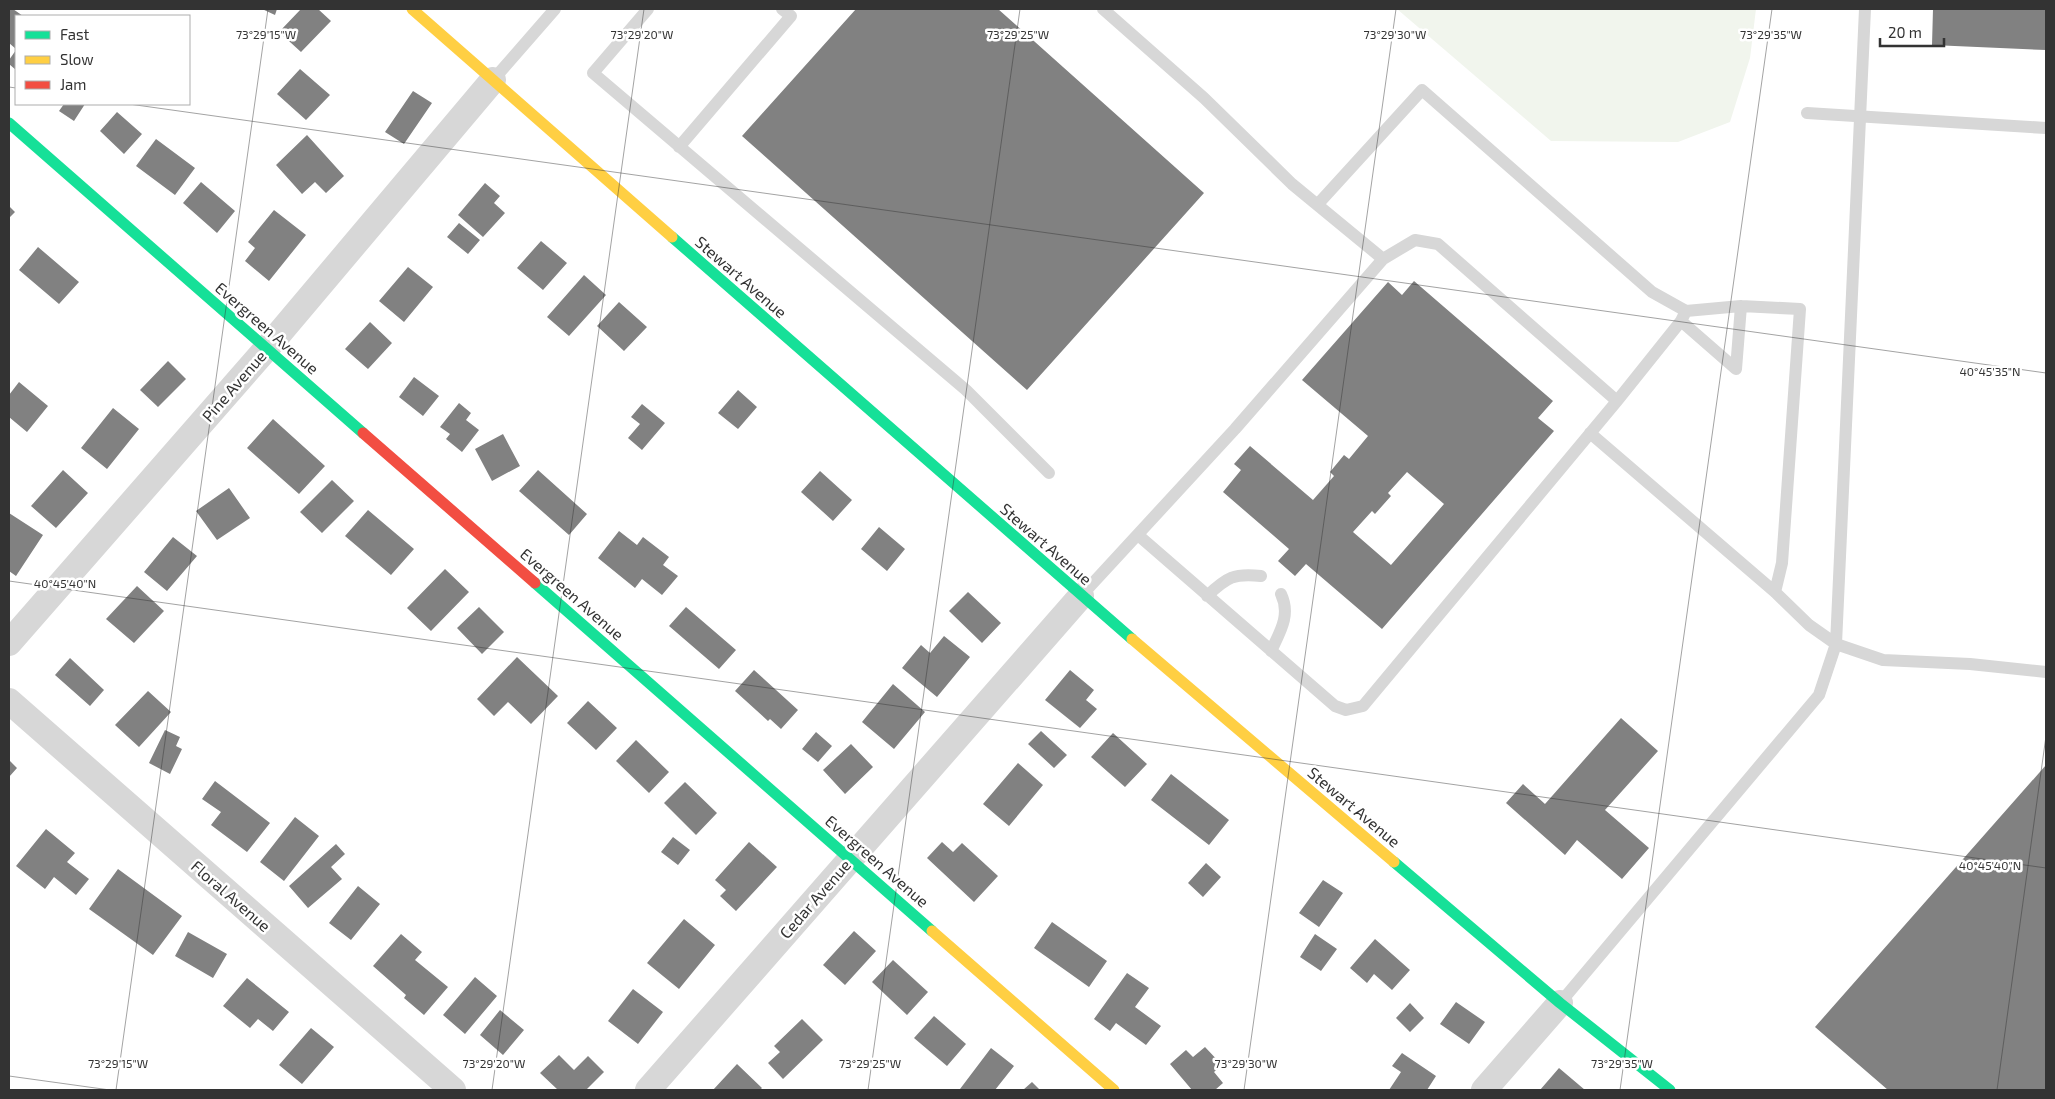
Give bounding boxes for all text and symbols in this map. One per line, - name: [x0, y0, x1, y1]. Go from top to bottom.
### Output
- legend: [15, 15, 190, 105]
- scale bar: [1880, 15, 1944, 47]
- text: 20 m: [1888, 23, 1922, 41]
- text: Fast: [60, 25, 90, 43]
- text: 73°29'15"W: [236, 27, 296, 41]
- text: 73°29'20"W: [611, 27, 673, 41]
- text: 73°29'25"W: [987, 27, 1049, 41]
- text: 73°29'30"W: [1364, 27, 1426, 41]
- text: 73°29'35"W: [1740, 27, 1802, 41]
- text: Slow: [60, 50, 94, 68]
- text: Jam: [60, 75, 86, 93]
- street label: Stewart Avenue: [692, 232, 791, 321]
- street label: Evergreen Avenue: [212, 278, 323, 378]
- street label: Pine Avenue: [198, 346, 270, 425]
- text: 40°45'35"N: [1959, 364, 2021, 378]
- street label: Stewart Avenue: [997, 499, 1096, 588]
- street label: Evergreen Avenue: [517, 544, 628, 644]
- text: 40°45'40"N: [34, 576, 96, 590]
- street label: Stewart Avenue: [1304, 762, 1404, 851]
- street label: Evergreen Avenue: [822, 811, 933, 911]
- street label: Cedar Avenue: [775, 855, 854, 942]
- street label: Floral Avenue: [188, 856, 275, 935]
- text: 40°45'40"N: [1959, 858, 2021, 872]
- text: 73°29'15"W: [88, 1056, 148, 1070]
- text: 73°29'20"W: [463, 1056, 525, 1070]
- text: 73°29'25"W: [839, 1056, 901, 1070]
- text: 73°29'30"W: [1215, 1056, 1277, 1070]
- text: 73°29'35"W: [1591, 1056, 1653, 1070]

